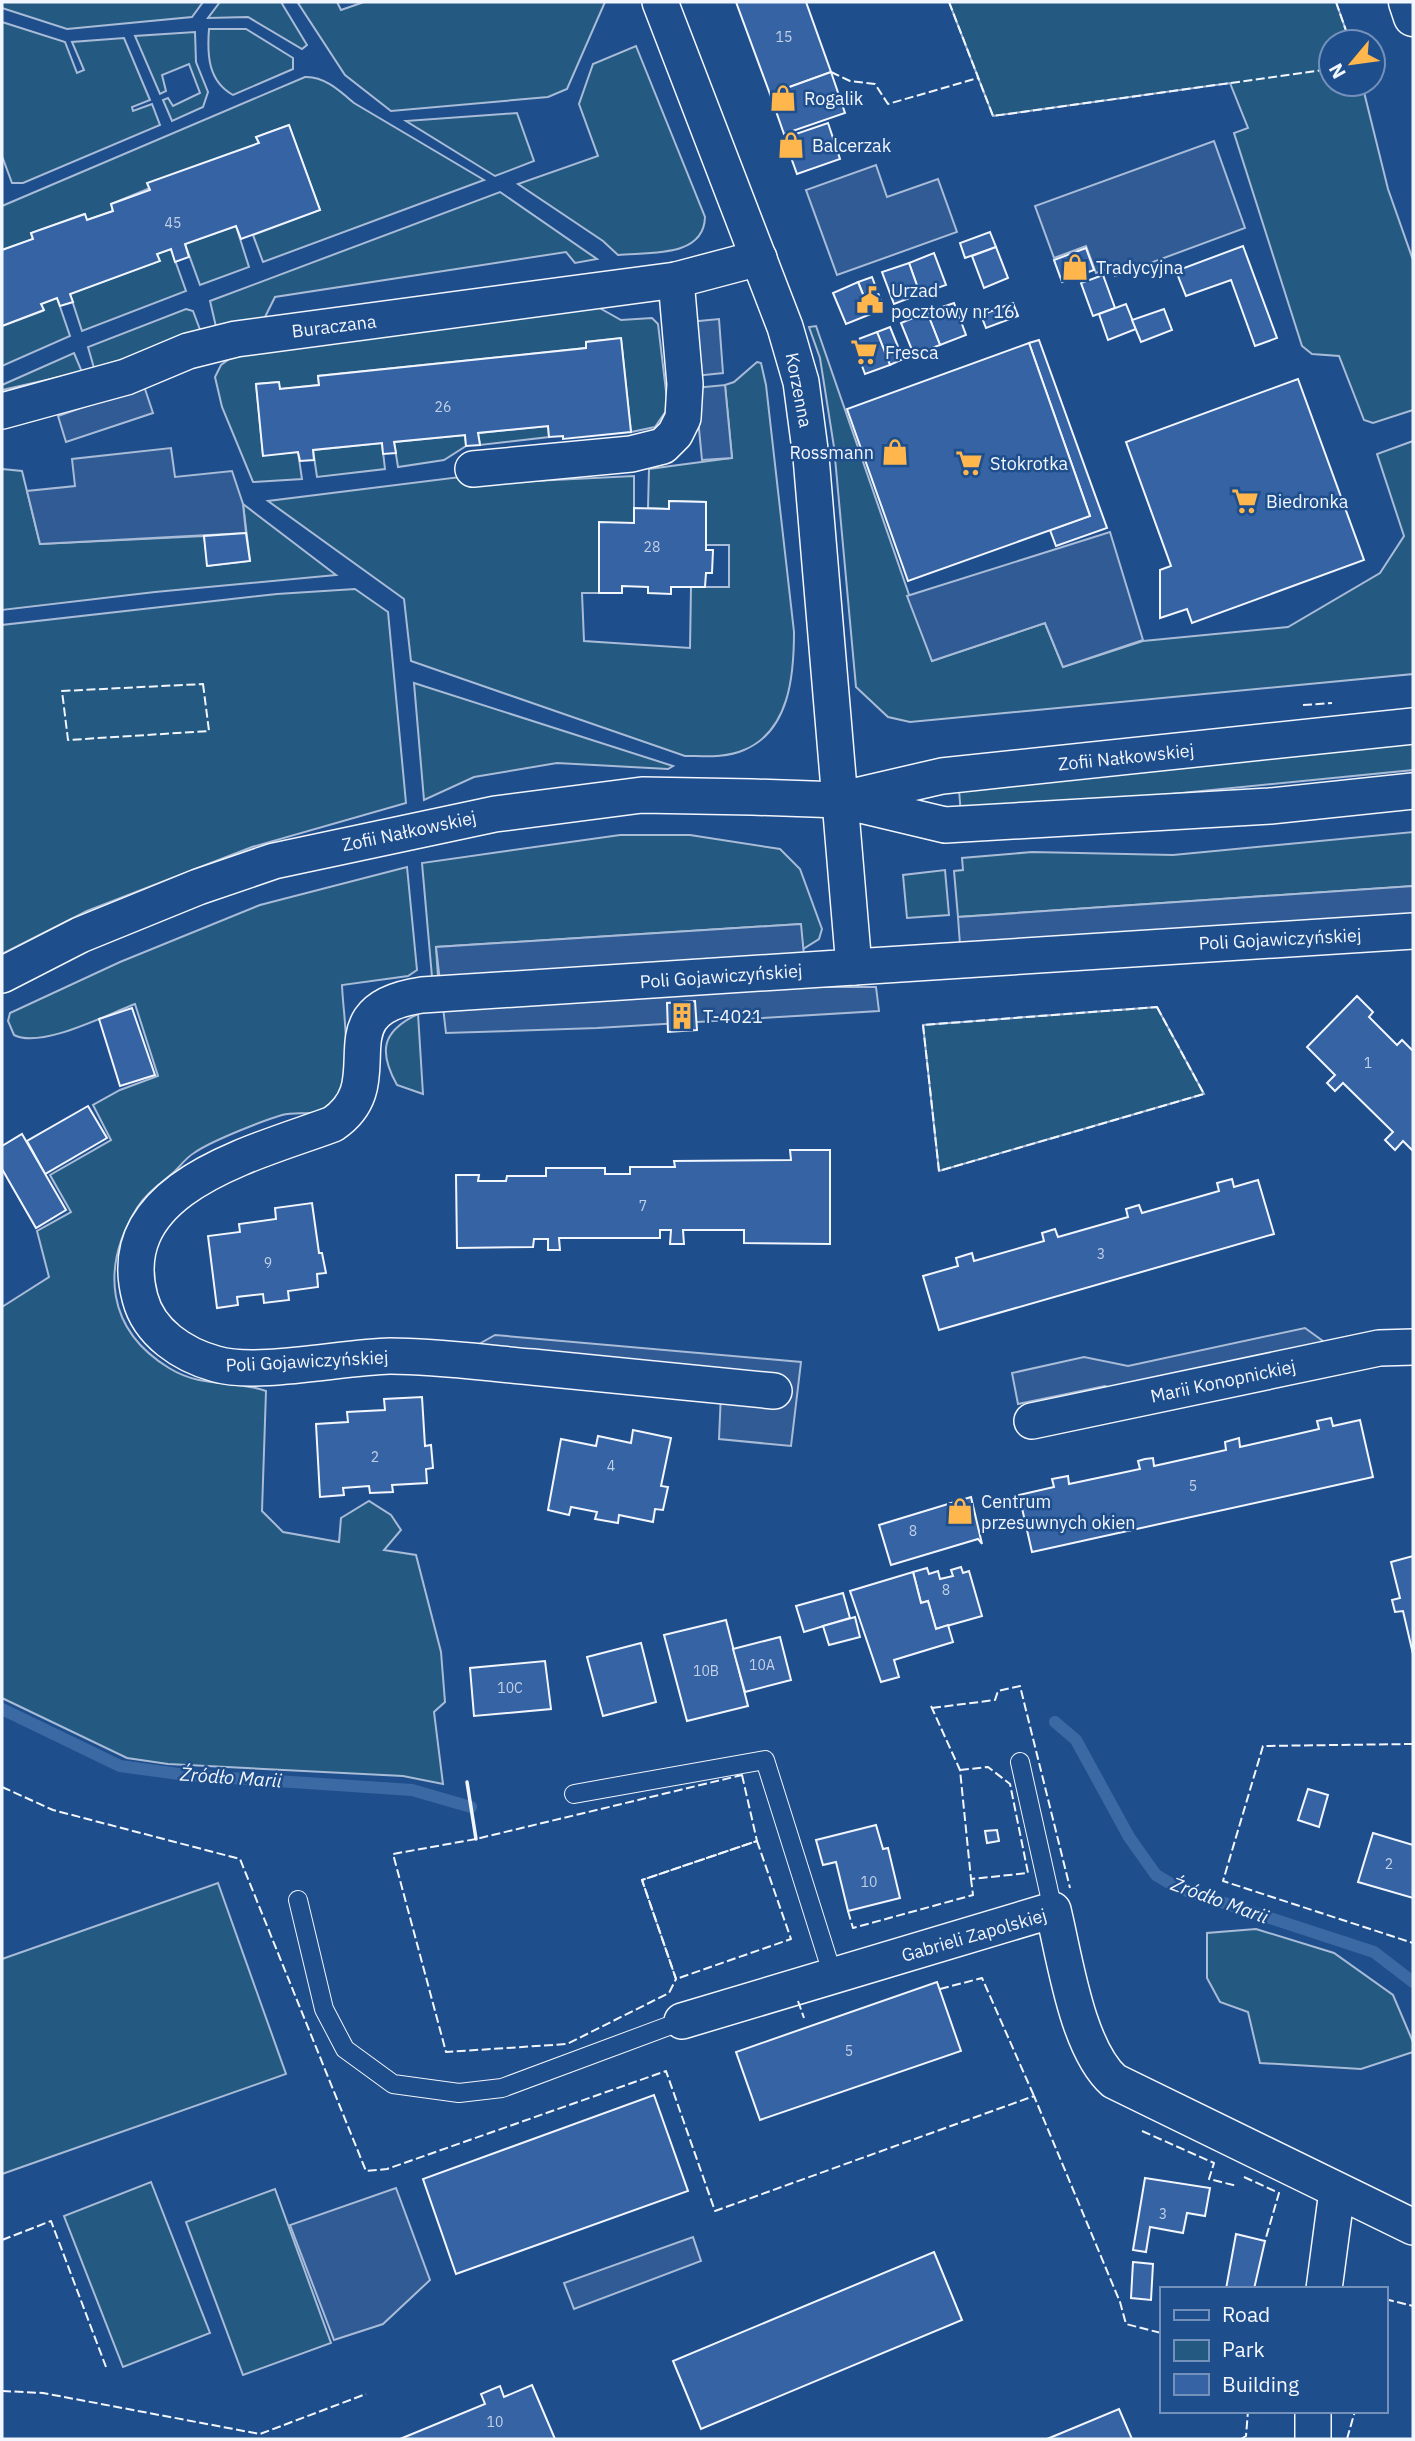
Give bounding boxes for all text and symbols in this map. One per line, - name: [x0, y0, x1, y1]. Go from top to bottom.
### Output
- house number: 15: [776, 28, 792, 46]
- north arrow: [1317, 28, 1387, 98]
- text: N: [1323, 59, 1351, 83]
- shop icon: Rogalik: [768, 83, 798, 113]
- place label: Rogalik: [804, 87, 864, 110]
- shop icon: Balcerzak: [776, 130, 806, 160]
- place label: Balcerzak: [812, 134, 892, 157]
- house number: 45: [165, 214, 181, 232]
- shop icon: Tradycyjna: [1060, 252, 1090, 282]
- place label: Tradycyjna: [1096, 256, 1184, 279]
- place label: Urzad pocztowy nr 16: [891, 279, 1015, 323]
- public building icon: Urzad pocztowy nr 16: [855, 285, 885, 315]
- street label: Buraczana: [290, 309, 378, 343]
- supermarket icon: Fresca: [849, 337, 879, 367]
- place label: Fresca: [885, 341, 939, 364]
- street label: Korzenna: [780, 351, 818, 430]
- house number: 26: [435, 398, 451, 416]
- shop icon: Rossmann: [880, 437, 910, 467]
- place label: Rossmann: [789, 441, 874, 464]
- supermarket icon: Stokrotka: [954, 448, 984, 478]
- place label: Stokrotka: [990, 452, 1069, 475]
- supermarket icon: Biedronka: [1230, 486, 1260, 516]
- place label: Biedronka: [1266, 490, 1349, 513]
- house number: 28: [644, 538, 660, 556]
- street label: Zofii Nałkowskiej: [1057, 738, 1195, 776]
- street label: Zofii Nałkowskiej: [340, 806, 478, 856]
- street label: Poli Gojawiczyńskiej: [1198, 923, 1362, 955]
- street label: Poli Gojawiczyńskiej: [639, 959, 803, 993]
- building icon: T-4021: [667, 1001, 697, 1031]
- place label: T-4021: [703, 1005, 763, 1028]
- house number: 1: [1364, 1054, 1372, 1072]
- house number: 7: [639, 1197, 647, 1215]
- house number: 3: [1097, 1245, 1105, 1263]
- house number: 9: [264, 1254, 272, 1272]
- street label: Poli Gojawiczyńskiej: [225, 1345, 389, 1377]
- street label: Marii Konopnickiej: [1148, 1354, 1298, 1408]
- house number: 2: [371, 1448, 379, 1466]
- house number: 4: [607, 1457, 615, 1475]
- house number: 5: [1189, 1477, 1197, 1495]
- place label: Centrum przesuwnych okien: [981, 1490, 1136, 1534]
- shop icon: Centrum przesuwnych okien: [945, 1496, 975, 1526]
- house number: 8: [909, 1522, 917, 1540]
- house number: 8: [942, 1581, 950, 1599]
- house number: 10A: [749, 1656, 775, 1674]
- house number: 10B: [693, 1662, 719, 1680]
- house number: 10C: [497, 1679, 523, 1697]
- water label: Źródło Marii: [178, 1761, 284, 1793]
- house number: 2: [1385, 1855, 1393, 1873]
- water label: Źródło Marii: [1167, 1871, 1273, 1929]
- house number: 10: [861, 1873, 877, 1891]
- street label: Gabrieli Zapolskiej: [899, 1903, 1049, 1967]
- house number: 5: [845, 2042, 853, 2060]
- house number: 3: [1159, 2205, 1167, 2223]
- legend: [1160, 2287, 1387, 2413]
- text: Road: [1222, 2300, 1270, 2328]
- text: Park: [1222, 2335, 1265, 2363]
- text: Building: [1222, 2370, 1299, 2398]
- house number: 10: [487, 2413, 503, 2431]

